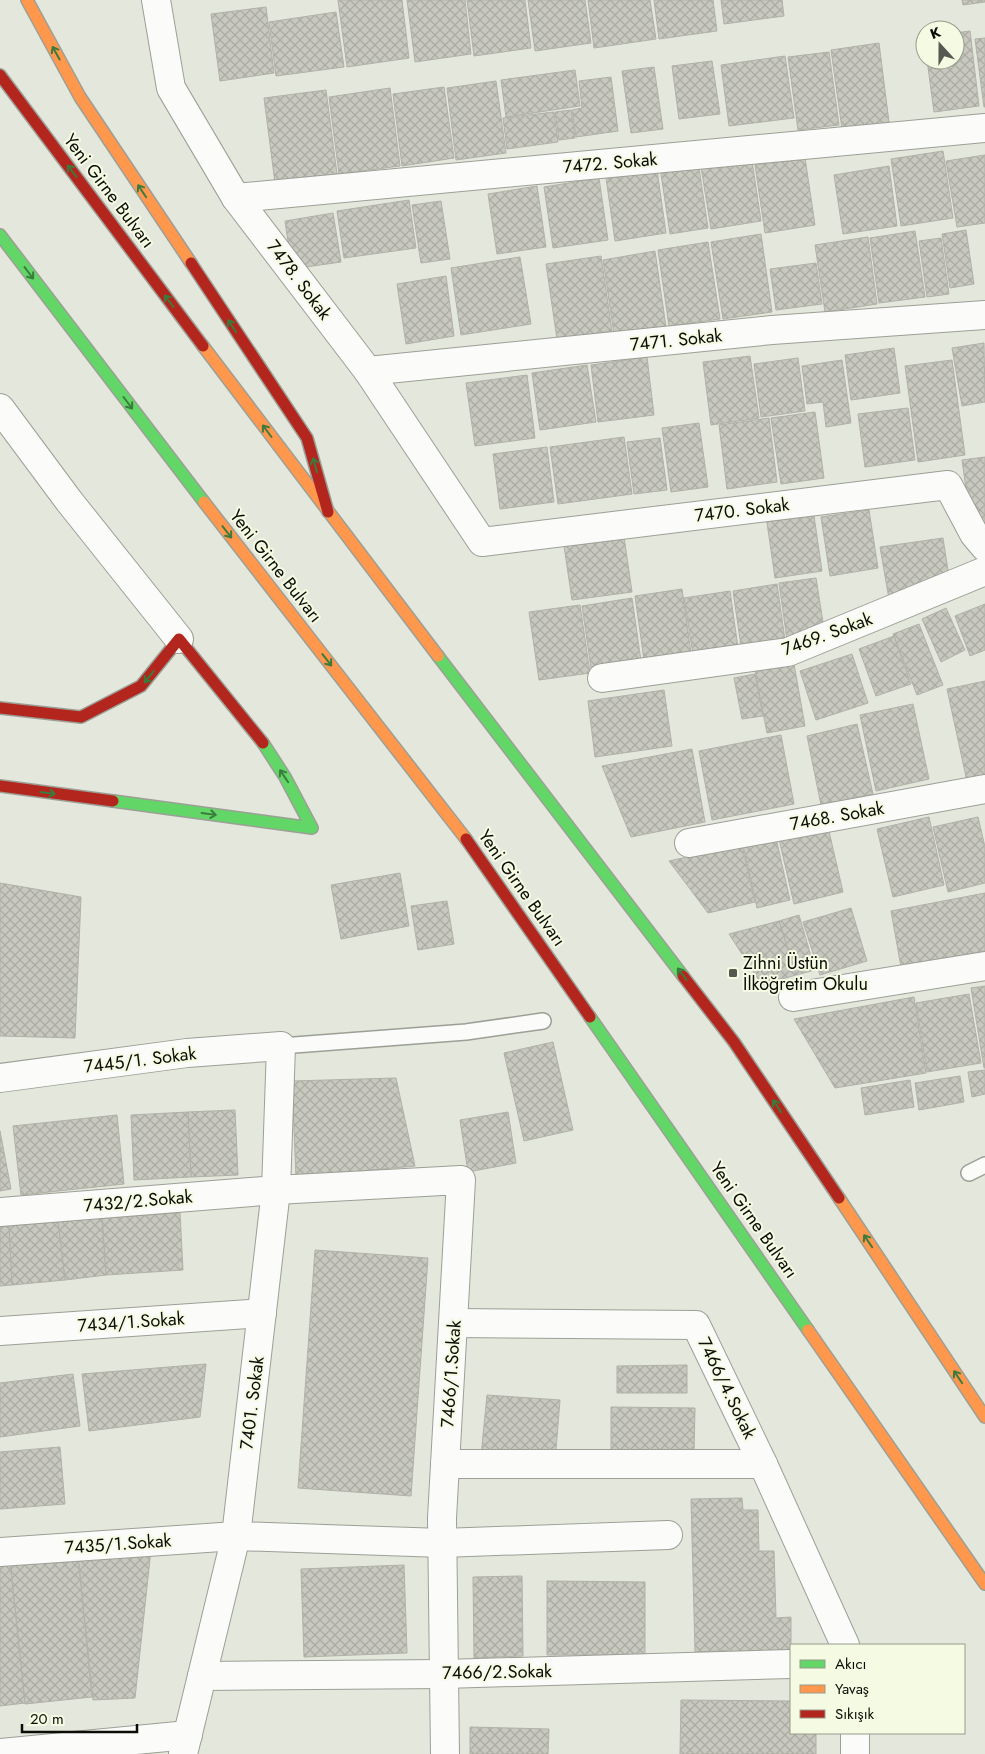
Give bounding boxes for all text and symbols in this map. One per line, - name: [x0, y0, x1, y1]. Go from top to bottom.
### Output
- north arrow: [915, 20, 965, 70]
- text: K: [927, 22, 944, 44]
- one-way arrow: [51, 46, 60, 61]
- street label: Yeni Girne Bulvarı: [57, 128, 161, 254]
- street label: 7472. Sokak: [562, 146, 658, 180]
- one-way arrow: [67, 164, 77, 178]
- one-way arrow: [137, 184, 147, 198]
- street label: 7478. Sokak: [260, 235, 338, 325]
- one-way arrow: [24, 267, 35, 280]
- one-way arrow: [164, 295, 175, 308]
- one-way arrow: [227, 319, 238, 333]
- street label: 7471. Sokak: [629, 322, 723, 358]
- one-way arrow: [122, 396, 133, 409]
- one-way arrow: [262, 424, 272, 438]
- one-way arrow: [309, 457, 319, 473]
- street label: 7470. Sokak: [693, 491, 791, 529]
- street label: Yeni Girne Bulvarı: [224, 504, 328, 628]
- one-way arrow: [221, 525, 232, 538]
- street label: 7469. Sokak: [778, 606, 876, 662]
- one-way arrow: [322, 653, 332, 667]
- one-way arrow: [143, 670, 154, 683]
- one-way arrow: [279, 770, 289, 784]
- one-way arrow: [40, 788, 56, 798]
- street label: 7468. Sokak: [788, 795, 886, 837]
- one-way arrow: [201, 809, 217, 819]
- street label: Yeni Girne Bulvarı: [472, 824, 572, 952]
- place label: Zihni Üstün İlköğretim Okulu: [743, 950, 868, 997]
- marker: Zihni Üstün İlköğretim Okulu: [727, 967, 739, 979]
- one-way arrow: [677, 968, 688, 981]
- street label: 7445/1. Sokak: [82, 1040, 198, 1080]
- one-way arrow: [772, 1100, 782, 1114]
- street label: Yeni Girne Bulvarı: [704, 1156, 804, 1284]
- street label: 7432/2.Sokak: [83, 1183, 194, 1219]
- one-way arrow: [862, 1235, 872, 1249]
- street label: 7434/1.Sokak: [77, 1305, 185, 1339]
- street label: 7466/1.Sokak: [434, 1319, 468, 1429]
- street label: 7466/4.Sokak: [691, 1333, 763, 1443]
- street label: 7401. Sokak: [233, 1355, 271, 1451]
- one-way arrow: [953, 1370, 963, 1384]
- street label: 7435/1.Sokak: [64, 1527, 172, 1561]
- legend: [790, 1644, 965, 1734]
- text: Akıcı: [835, 1653, 866, 1675]
- street label: 7466/2.Sokak: [442, 1658, 552, 1686]
- text: Yavaş: [835, 1678, 869, 1700]
- scale bar: [22, 1702, 138, 1734]
- text: Sıkışık: [835, 1703, 875, 1725]
- text: 20 m: [30, 1708, 64, 1730]

